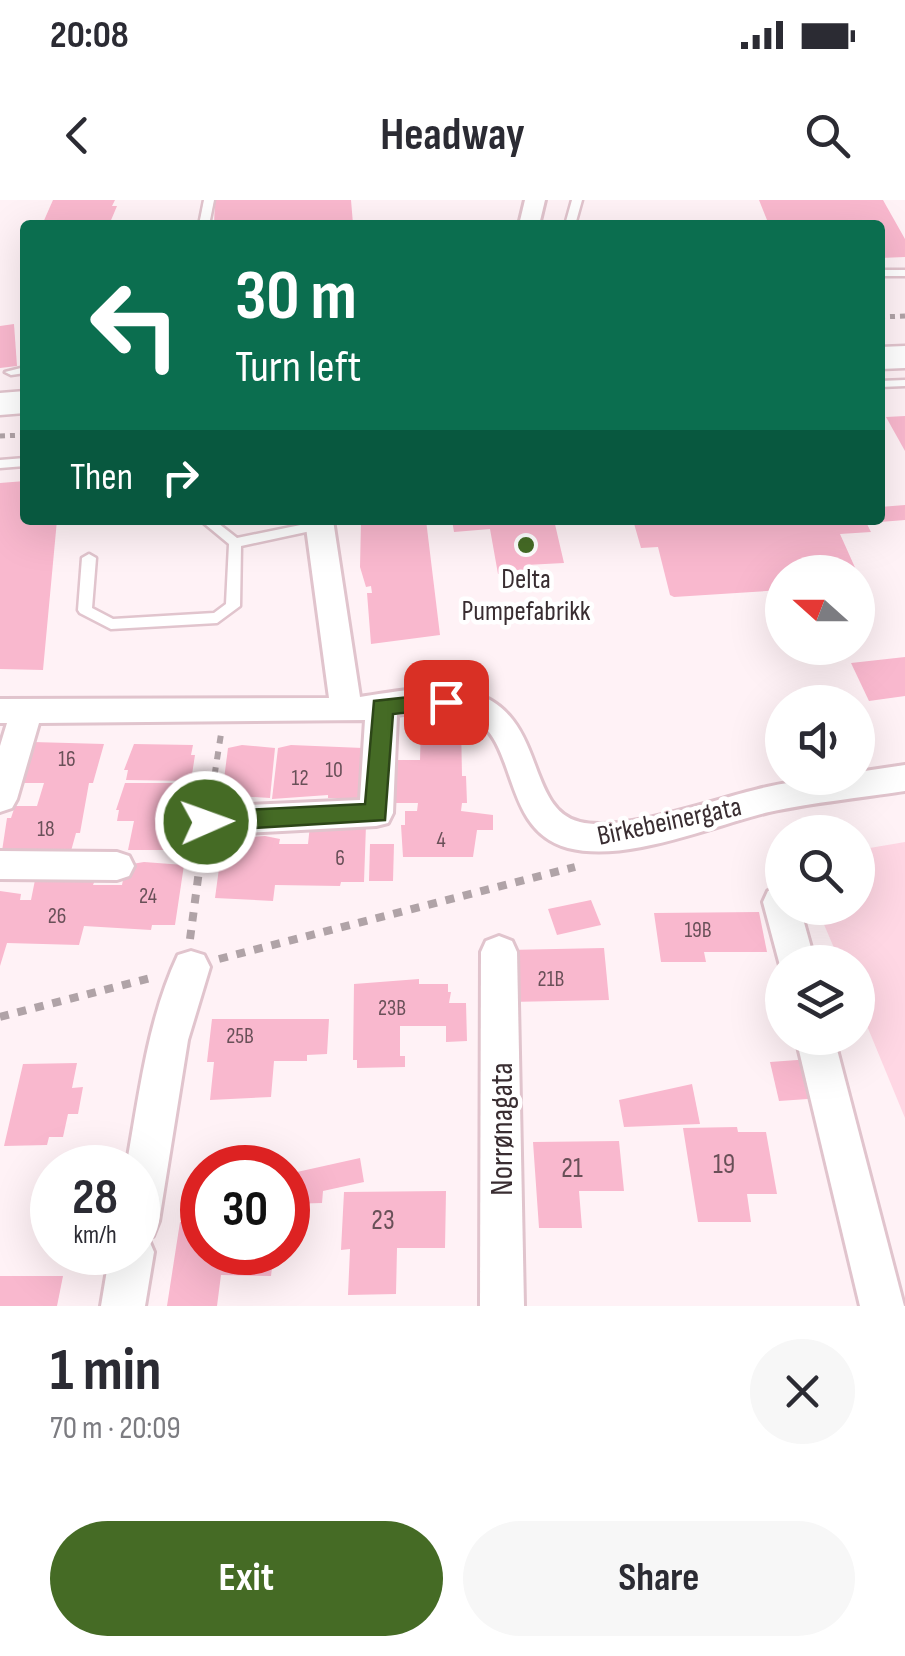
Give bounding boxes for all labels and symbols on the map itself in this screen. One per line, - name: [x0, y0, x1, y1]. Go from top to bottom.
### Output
- marker: Delta Pumpefabrikk: [515, 534, 537, 556]
- north arrow: [765, 555, 875, 665]
- place label: Delta Pumpefabrikk: [461, 563, 591, 628]
- pin: [404, 660, 489, 745]
- house number: 16: [58, 746, 76, 773]
- house number: 10: [325, 757, 343, 784]
- house number: 12: [291, 765, 309, 792]
- position arrow: [154, 770, 258, 874]
- street label: Birkebeinergata: [594, 790, 744, 853]
- house number: 18: [37, 816, 55, 843]
- house number: 4: [436, 827, 446, 854]
- house number: 6: [335, 845, 345, 872]
- house number: 24: [139, 883, 157, 910]
- house number: 26: [48, 903, 66, 930]
- house number: 19B: [684, 917, 712, 944]
- house number: 21B: [538, 966, 564, 993]
- house number: 23B: [378, 995, 406, 1022]
- house number: 25B: [226, 1023, 254, 1050]
- street label: Norrønagata: [483, 1062, 522, 1196]
- speed limit sign: 30: [180, 1145, 310, 1275]
- house number: 19: [713, 1148, 735, 1181]
- house number: 21: [561, 1152, 583, 1185]
- house number: 23: [371, 1204, 395, 1237]

